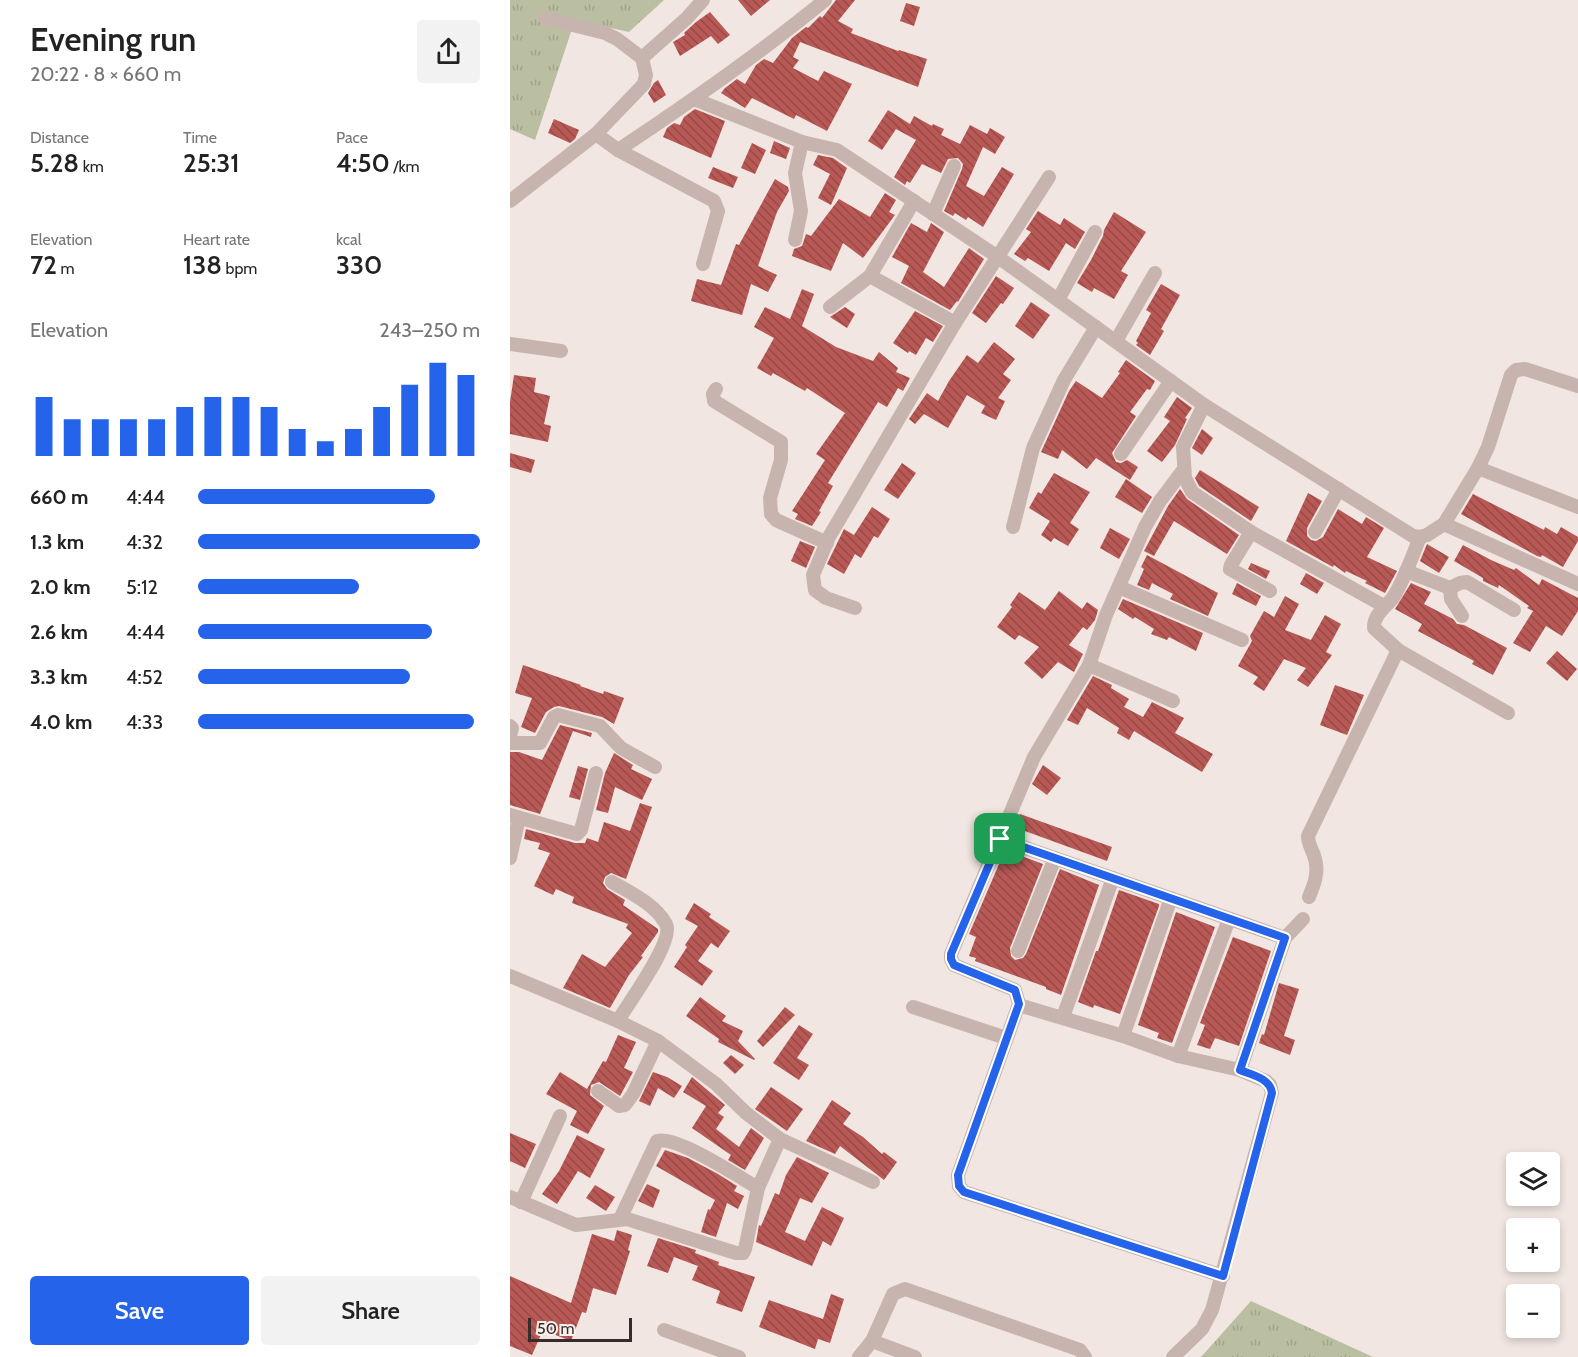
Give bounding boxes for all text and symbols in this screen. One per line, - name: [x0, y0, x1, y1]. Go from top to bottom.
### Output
- text: Evening run: [30, 19, 196, 59]
- button: share: [417, 20, 480, 83]
- text: 20:22 · 8 × 660 m: [30, 62, 181, 86]
- text: Distance: [30, 128, 89, 147]
- text: Time: [183, 128, 217, 147]
- text: Pace: [336, 128, 368, 147]
- text: 5.28: [30, 147, 79, 179]
- text: 25:31: [183, 147, 240, 179]
- text: 4:50: [336, 147, 390, 179]
- text: km: [79, 157, 104, 176]
- text: /km: [390, 157, 420, 176]
- text: Elevation: [30, 230, 93, 249]
- text: Heart rate: [183, 230, 250, 249]
- text: kcal: [336, 230, 362, 249]
- text: 72: [30, 249, 57, 281]
- text: 138: [183, 249, 222, 281]
- text: 330: [336, 249, 382, 281]
- text: m: [57, 259, 75, 278]
- text: bpm: [222, 259, 257, 278]
- text: Elevation: [30, 318, 108, 342]
- text: 243–250 m: [379, 318, 480, 342]
- text: 660 m: [30, 485, 88, 509]
- text: 4:44: [126, 485, 165, 509]
- text: 1.3 km: [30, 530, 84, 554]
- text: 4:32: [126, 530, 163, 554]
- text: 2.0 km: [30, 575, 91, 599]
- text: 5:12: [126, 575, 158, 599]
- text: 2.6 km: [30, 620, 88, 644]
- text: 4:44: [126, 620, 165, 644]
- text: 3.3 km: [30, 665, 88, 689]
- text: 4:52: [126, 665, 163, 689]
- text: 4.0 km: [30, 710, 92, 734]
- text: 4:33: [126, 710, 163, 734]
- pin: [974, 813, 1025, 864]
- icon: arrive: [983, 822, 1016, 855]
- map controls: [1506, 1152, 1560, 1338]
- button: layers: [1506, 1152, 1560, 1206]
- button: +: [1506, 1218, 1560, 1272]
- button: Save: [30, 1276, 249, 1345]
- button: Share: [261, 1276, 480, 1345]
- button: −: [1506, 1284, 1560, 1338]
- scale bar: [528, 1315, 632, 1342]
- text: 50 m: [537, 1319, 574, 1338]

